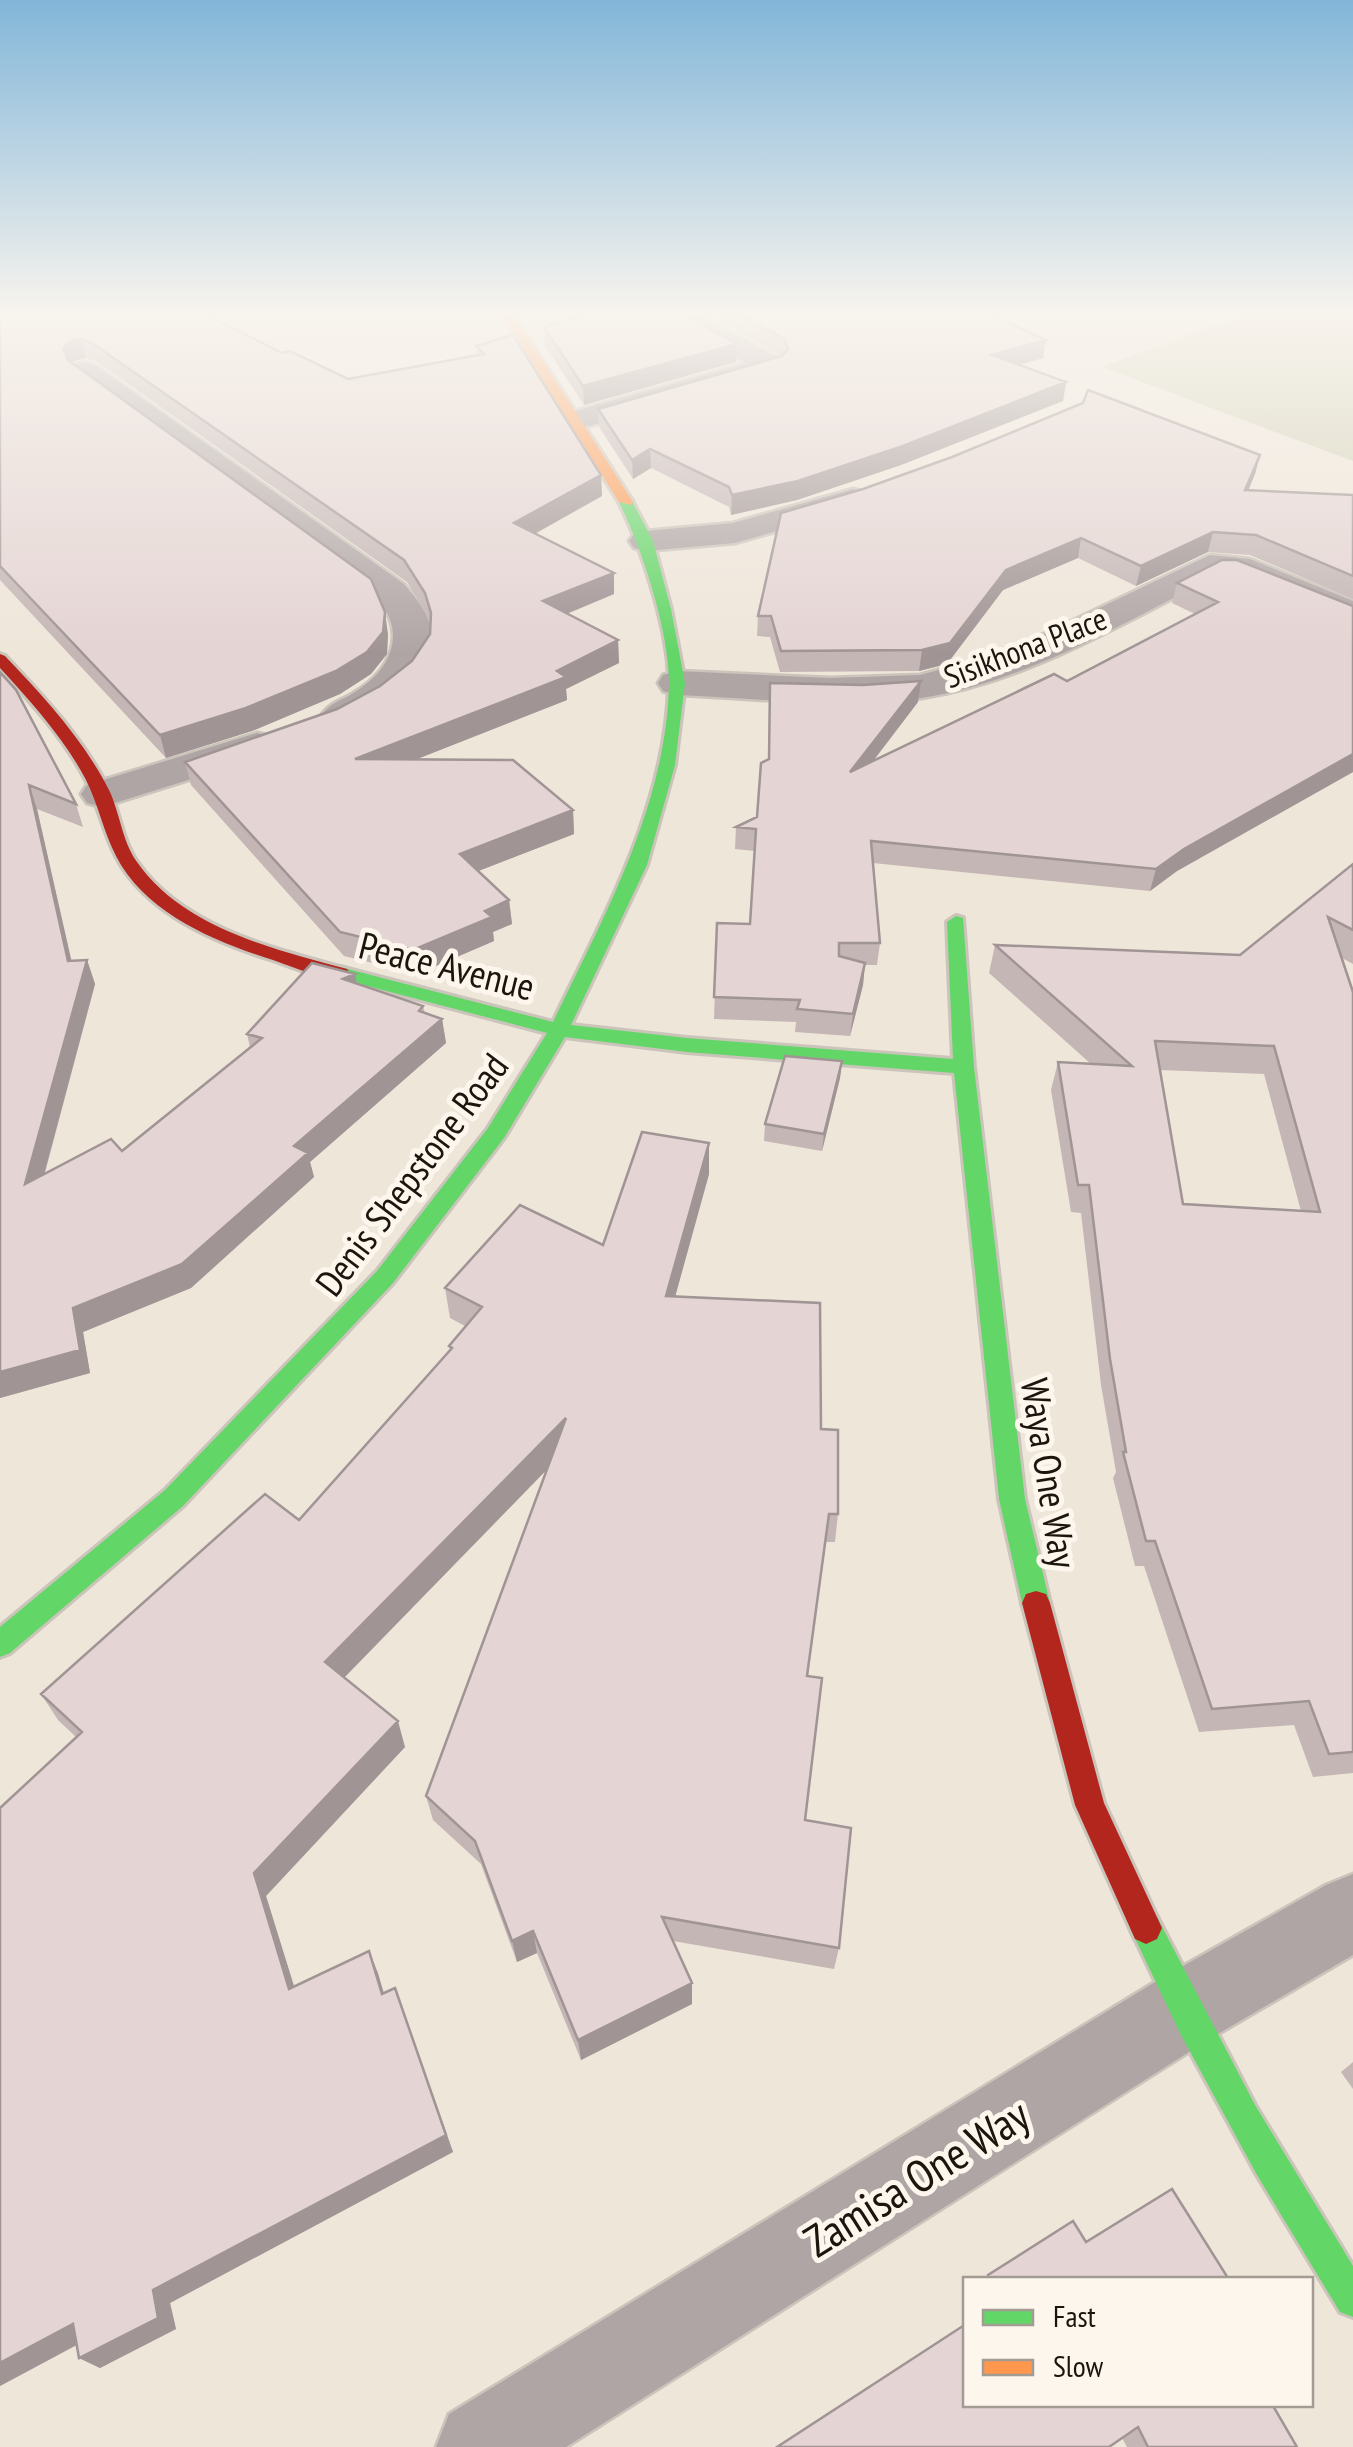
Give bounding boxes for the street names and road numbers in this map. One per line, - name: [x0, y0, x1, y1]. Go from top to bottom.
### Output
- street label: Sisikhona Place: [938, 597, 1112, 697]
- street label: Peace Avenue: [354, 920, 540, 1010]
- street label: Denis Shepstone Road: [304, 1043, 518, 1305]
- street label: Waya One Way: [1011, 1375, 1089, 1572]
- street label: Zamisa One Way: [793, 2085, 1039, 2269]

